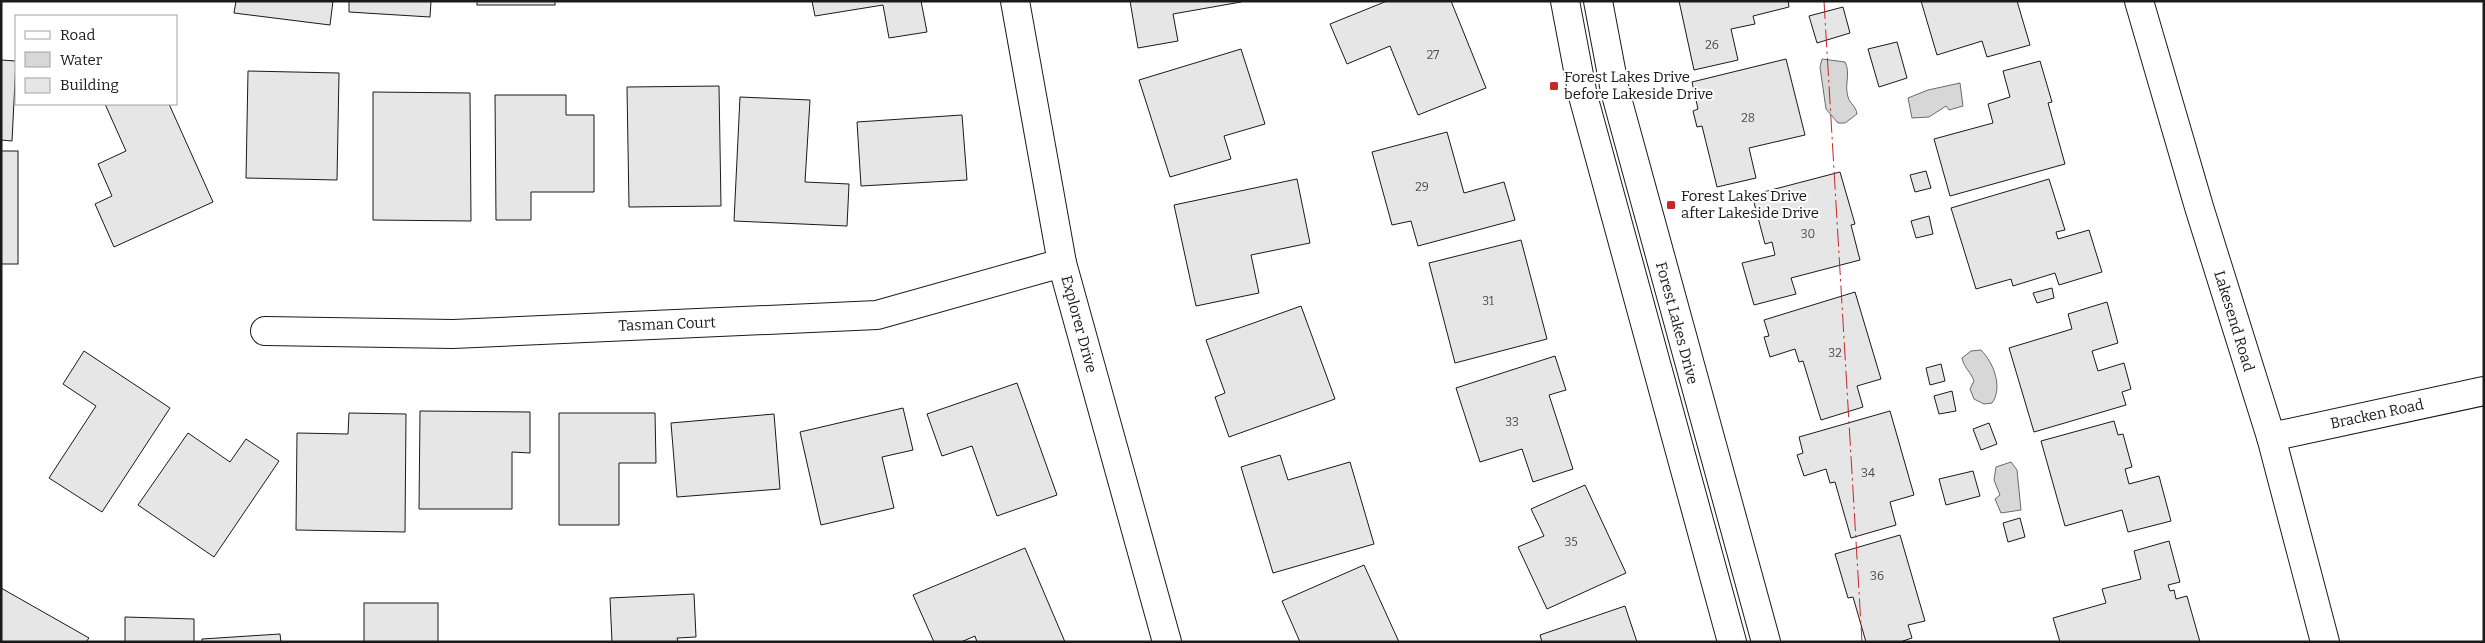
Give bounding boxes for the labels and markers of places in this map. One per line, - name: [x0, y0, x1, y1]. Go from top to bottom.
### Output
- place label: Forest Lakes Drive before Lakeside Drive: [1564, 68, 1713, 103]
- marker: Forest Lakes Drive before Lakeside Drive: [1548, 80, 1560, 92]
- place label: Forest Lakes Drive after Lakeside Drive: [1681, 187, 1819, 222]
- marker: Forest Lakes Drive after Lakeside Drive: [1665, 199, 1677, 211]

